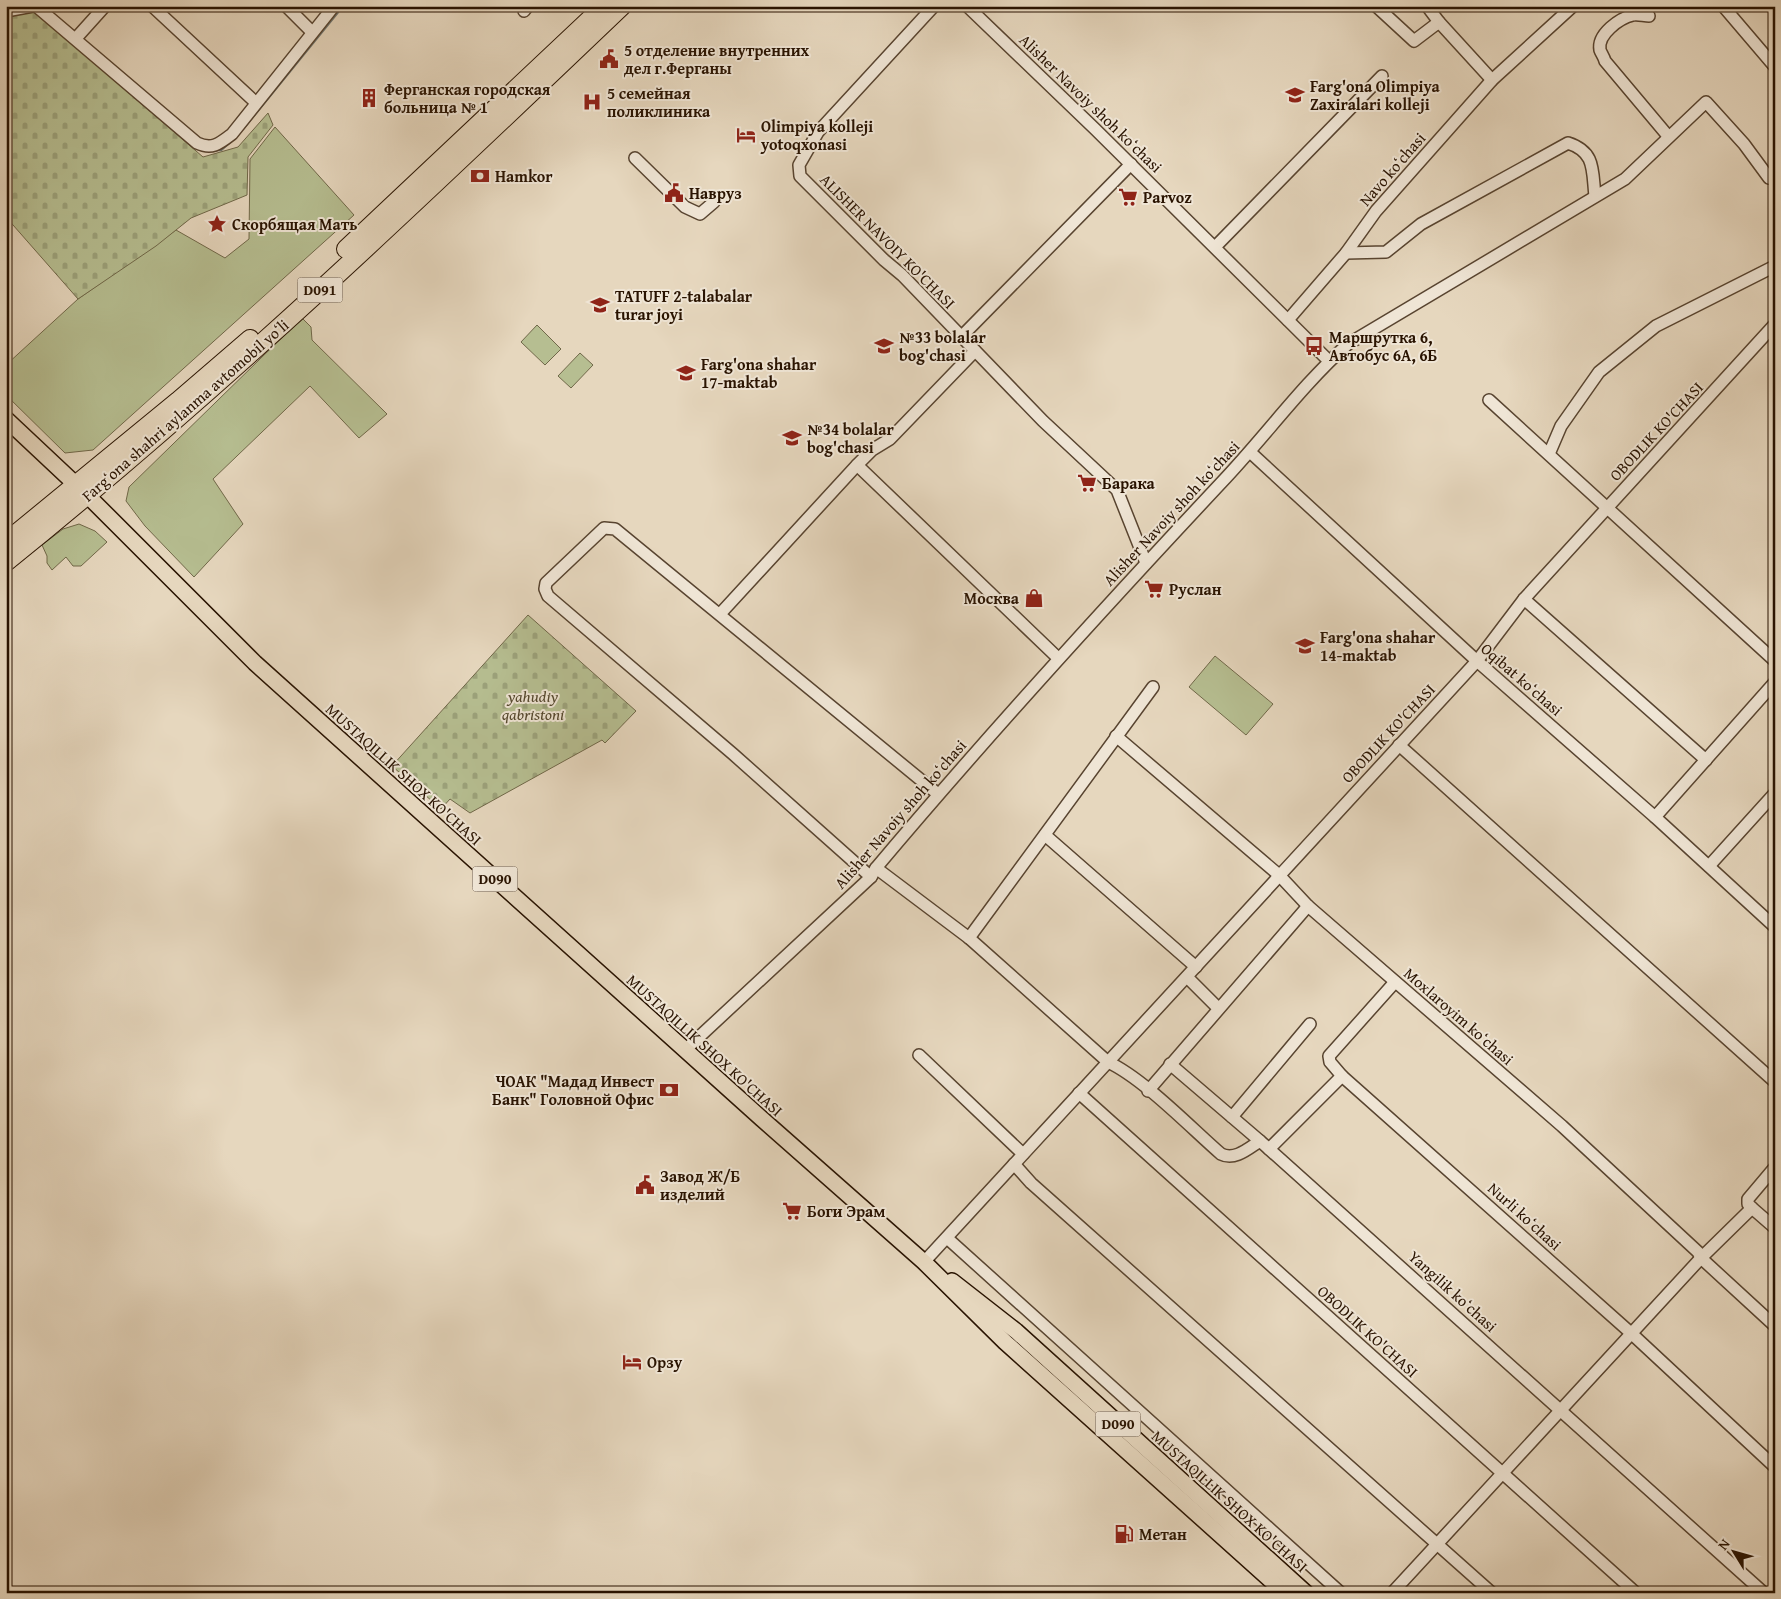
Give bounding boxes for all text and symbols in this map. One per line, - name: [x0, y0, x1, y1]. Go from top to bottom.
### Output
- street label: Alisher Navoiy shoh koʻchasi: [1014, 28, 1168, 178]
- place label: 5 отделение внутренних дел г.Ферганы: [624, 38, 810, 80]
- public building icon: 5 отделение внутренних дел г.Ферганы: [598, 48, 620, 70]
- place label: Farg'ona Olimpiya Zaxiralari kolleji: [1310, 74, 1441, 116]
- place label: Ферганская городская больница № 1: [384, 77, 551, 119]
- place label: 5 семейная поликлиника: [607, 81, 711, 123]
- school or university icon: Farg'ona Olimpiya Zaxiralari kolleji: [1284, 84, 1306, 106]
- building icon: Ферганская городская больница № 1: [358, 87, 380, 109]
- hospital icon: 5 семейная поликлиника: [581, 91, 603, 113]
- place label: Olimpiya kolleji yotoqxonasi: [760, 114, 873, 156]
- hotel icon: Olimpiya kolleji yotoqxonasi: [735, 124, 757, 146]
- street label: Navo koʻchasi: [1353, 126, 1431, 211]
- place label: Hamkor: [495, 164, 553, 188]
- bank icon: Hamkor: [469, 165, 491, 187]
- street label: ALISHER NAVOIY KO'CHASI: [815, 168, 961, 314]
- place label: Навруз: [689, 181, 742, 205]
- public building icon: Навруз: [663, 182, 685, 204]
- place label: Parvoz: [1143, 185, 1192, 209]
- supermarket icon: Parvoz: [1117, 186, 1139, 208]
- place label: Скорбящая Мать: [232, 212, 357, 236]
- place icon: Скорбящая Мать: [206, 213, 228, 235]
- road number: D091: [298, 278, 342, 302]
- place label: TATUFF 2-talabalar turar joyi: [615, 284, 753, 326]
- school or university icon: TATUFF 2-talabalar turar joyi: [589, 294, 611, 316]
- street label: Fargʻona shahri aylanma avtomobil yoʻli: [76, 313, 294, 507]
- place label: №33 bolalar bog'chasi: [899, 325, 986, 367]
- place label: Маршрутка 6, Автобус 6А, 6Б: [1329, 325, 1438, 367]
- school or university icon: №33 bolalar bog'chasi: [873, 335, 895, 357]
- bus stop icon: Маршрутка 6, Автобус 6А, 6Б: [1303, 335, 1325, 357]
- place label: Farg'ona shahar 17-maktab: [701, 352, 817, 394]
- school or university icon: Farg'ona shahar 17-maktab: [675, 362, 697, 384]
- street label: OBODLIK KO'CHASI: [1603, 376, 1709, 486]
- place label: №34 bolalar bog'chasi: [807, 417, 894, 459]
- school or university icon: №34 bolalar bog'chasi: [781, 427, 803, 449]
- street label: Alisher Navoiy shoh koʻchasi: [1097, 435, 1245, 591]
- place label: Барака: [1102, 471, 1156, 495]
- supermarket icon: Барака: [1076, 472, 1098, 494]
- place label: Руслан: [1169, 577, 1222, 601]
- supermarket icon: Руслан: [1143, 578, 1165, 600]
- place label: Москва: [964, 586, 1020, 610]
- shop icon: Москва: [1023, 587, 1045, 609]
- place label: Farg'ona shahar 14-maktab: [1320, 625, 1436, 667]
- school or university icon: Farg'ona shahar 14-maktab: [1294, 635, 1316, 657]
- street label: Oqibat koʻchasi: [1476, 637, 1569, 722]
- street label: OBODLIK KO'CHASI: [1335, 678, 1441, 788]
- park label: yahudiy qabristoni: [502, 684, 564, 726]
- street label: MUSTAQILLIK SHOX KO'CHASI: [321, 697, 487, 851]
- street label: Alisher Navoiy shoh koʻchasi: [828, 734, 972, 894]
- road number: D090: [472, 866, 518, 892]
- street label: Moxlaroyim koʻchasi: [1399, 962, 1520, 1071]
- street label: MUSTAQILLIK SHOX KO'CHASI: [622, 968, 788, 1122]
- place label: ЧОАК "Мадад Инвест Банк" Головной Офис: [492, 1069, 655, 1111]
- bank icon: ЧОАК "Мадад Инвест Банк" Головной Офис: [658, 1079, 680, 1101]
- place label: Завод Ж/Б изделий: [660, 1164, 741, 1206]
- public building icon: Завод Ж/Б изделий: [634, 1174, 656, 1196]
- street label: Nurli koʻchasi: [1483, 1176, 1568, 1256]
- place label: Боги Эрам: [807, 1199, 885, 1223]
- supermarket icon: Боги Эрам: [781, 1200, 803, 1222]
- street label: Yangilik koʻchasi: [1403, 1245, 1503, 1338]
- street label: OBODLIK KO'CHASI: [1312, 1279, 1424, 1383]
- place label: Орзу: [647, 1350, 683, 1374]
- hotel icon: Орзу: [621, 1351, 643, 1373]
- road number: D090: [1096, 1412, 1140, 1436]
- street label: MUSTAQILLIK SHOX KO'CHASI: [1147, 1424, 1313, 1578]
- place label: Метан: [1139, 1522, 1187, 1546]
- fuel station icon: Метан: [1113, 1523, 1135, 1545]
- north arrow: [1708, 1526, 1758, 1576]
- text: N: [1713, 1534, 1735, 1554]

